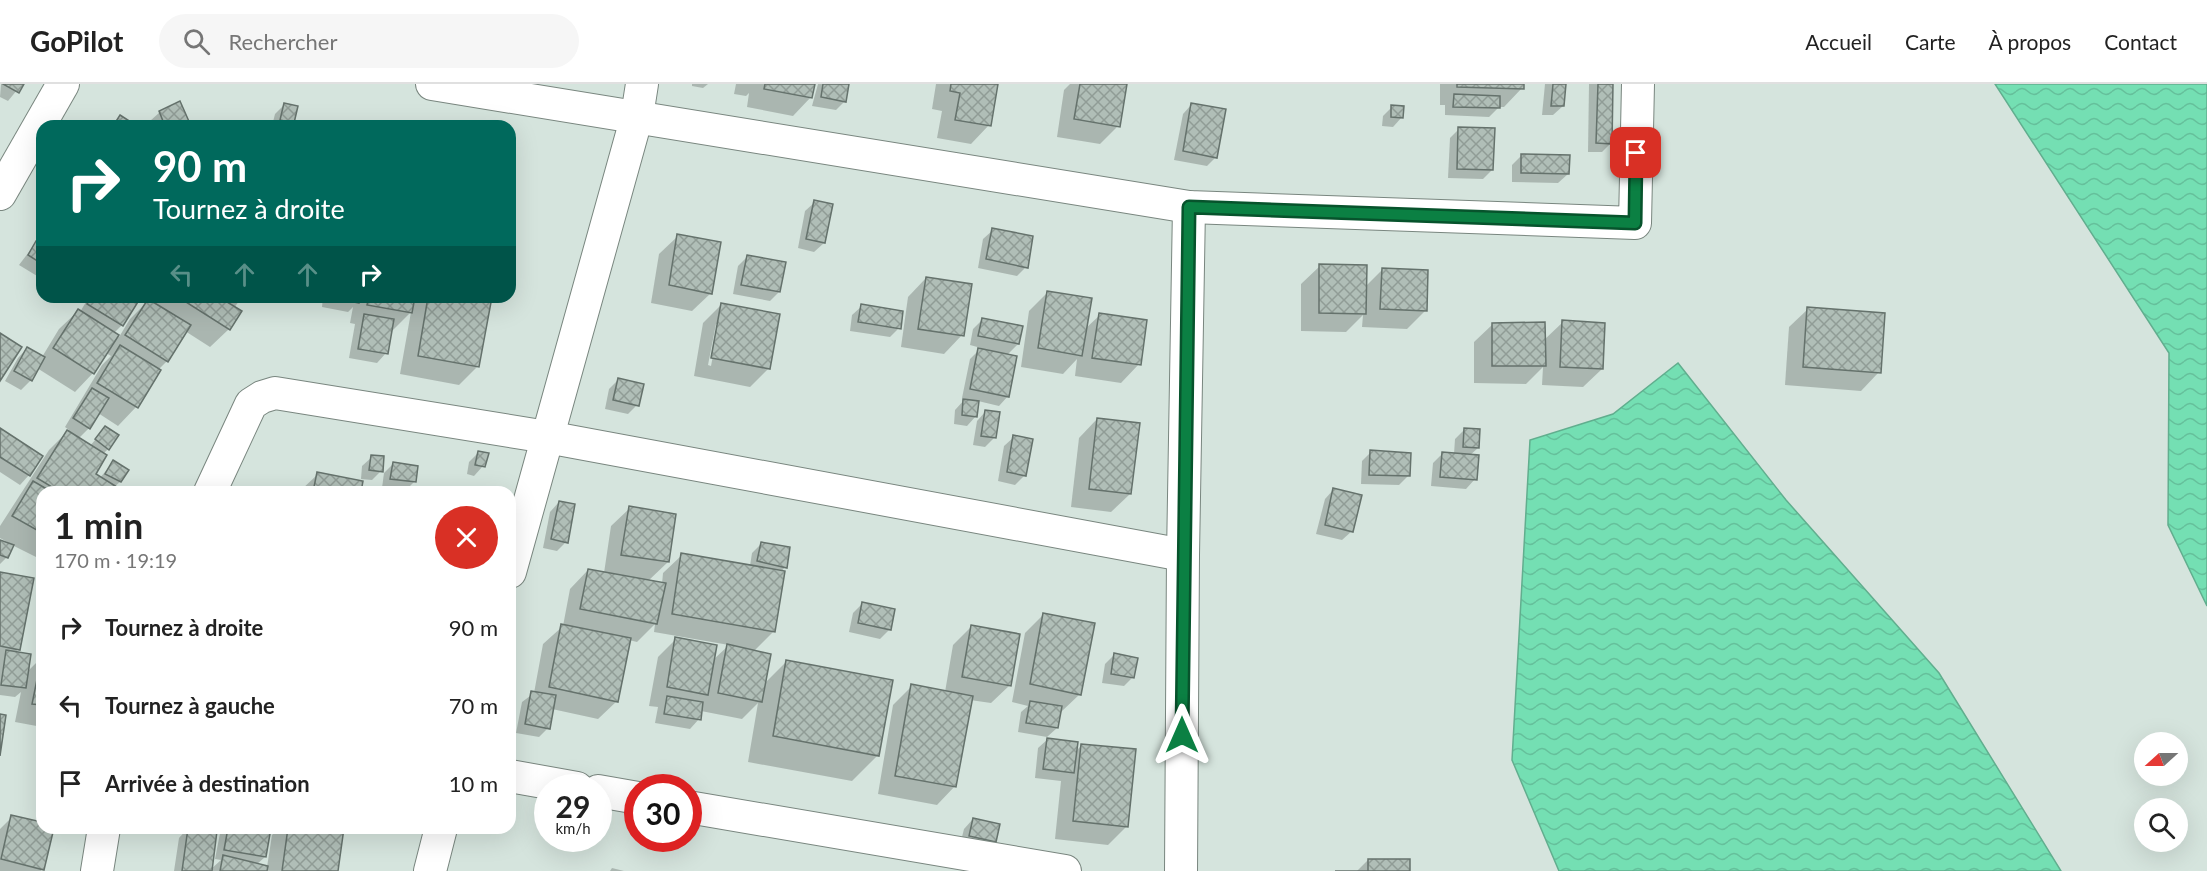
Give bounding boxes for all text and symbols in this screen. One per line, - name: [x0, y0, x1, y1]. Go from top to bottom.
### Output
- search box: [159, 14, 579, 68]
- text: GoPilot: [30, 24, 123, 58]
- icon: search: [180, 25, 213, 58]
- text: Rechercher: [228, 28, 337, 55]
- text: Accueil: [1805, 29, 1872, 54]
- text: Carte: [1905, 29, 1956, 54]
- text: À propos: [1989, 29, 2071, 54]
- text: Contact: [2104, 29, 2177, 54]
- pin: [1610, 127, 1661, 178]
- icon: arrive: [1619, 136, 1652, 169]
- text: 90 m: [153, 141, 247, 191]
- icon: right: [54, 144, 132, 222]
- text: Tournez à droite: [153, 192, 345, 225]
- icon: left: [165, 258, 198, 291]
- icon: ahead: [228, 258, 261, 291]
- icon: ahead: [291, 258, 324, 291]
- icon: right: [354, 258, 387, 291]
- text: 1 min: [54, 503, 143, 547]
- button: close: [435, 506, 498, 569]
- text: 170 m · 19:19: [54, 548, 177, 572]
- icon: right: [54, 611, 87, 644]
- text: Tournez à droite: [105, 614, 263, 641]
- text: 90 m: [449, 614, 498, 641]
- icon: left: [54, 689, 87, 722]
- text: Tournez à gauche: [105, 692, 275, 719]
- text: 70 m: [449, 692, 498, 719]
- position arrow: [1150, 703, 1214, 767]
- north arrow: [2134, 732, 2188, 786]
- map controls: [2134, 732, 2188, 852]
- icon: arrive: [54, 767, 87, 800]
- text: Arrivée à destination: [105, 770, 310, 797]
- text: 10 m: [449, 770, 498, 797]
- speed limit sign: 30: [624, 774, 702, 852]
- text: 29: [556, 788, 590, 824]
- button: search: [2134, 798, 2188, 852]
- text: km/h: [555, 819, 591, 837]

